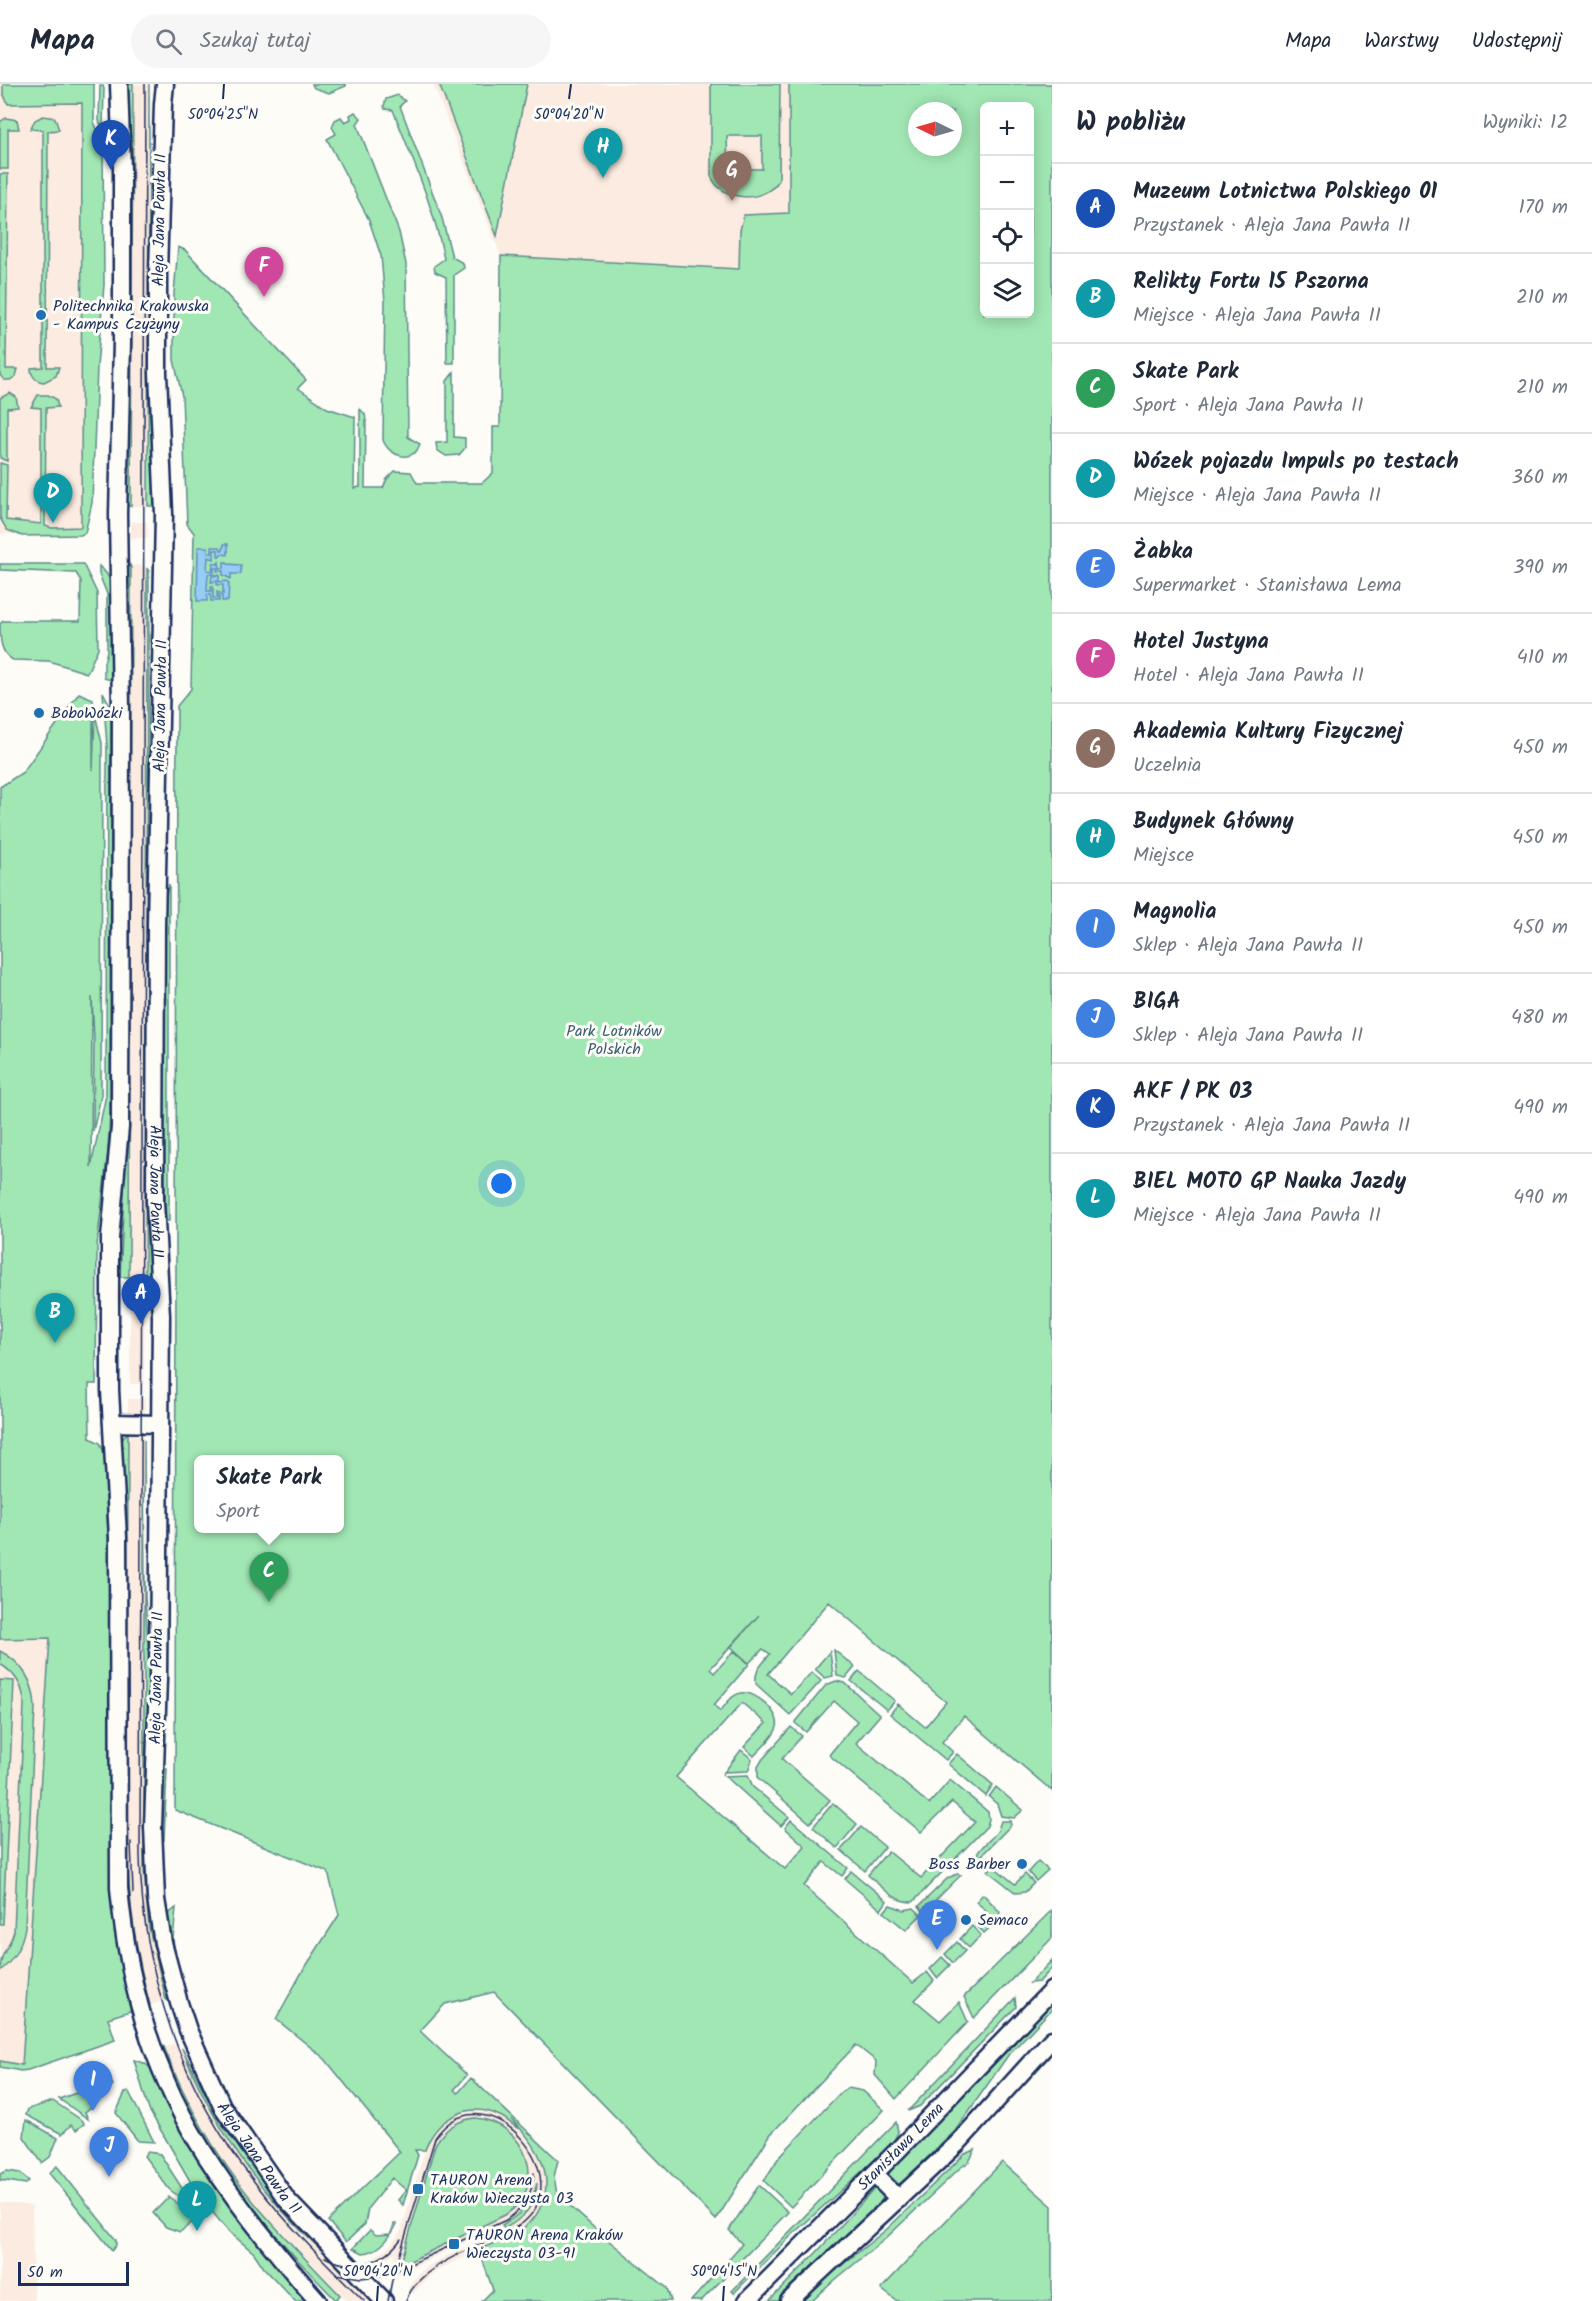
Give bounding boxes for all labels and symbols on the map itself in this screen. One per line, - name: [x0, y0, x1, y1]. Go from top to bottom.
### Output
- north arrow: [908, 102, 962, 156]
- text: 50°04'25"N: [188, 103, 258, 127]
- text: 50°04'20"N: [534, 103, 604, 127]
- pin: K: [92, 120, 130, 170]
- pin: H: [584, 128, 622, 178]
- pin: G: [712, 152, 752, 201]
- street label: Aleja Jana Pawła II: [146, 153, 174, 287]
- pin: F: [244, 248, 284, 297]
- place label: Politechnika Krakowska - Kampus Czyżyny: [53, 294, 209, 337]
- marker: Politechnika Krakowska - Kampus Czyżyny: [34, 308, 48, 322]
- pin: D: [34, 474, 72, 523]
- street label: Aleja Jana Pawła II: [147, 639, 175, 773]
- place label: BoboWózki: [51, 701, 123, 726]
- marker: BoboWózki: [32, 706, 46, 720]
- park label: Park Lotników Polskich: [566, 1019, 662, 1062]
- street label: Aleja Jana Pawła II: [142, 1125, 170, 1259]
- your location: [487, 1169, 516, 1198]
- pin: A: [122, 1274, 160, 1324]
- pin: B: [36, 1294, 74, 1343]
- pin: C: [250, 1552, 288, 1602]
- street label: Aleja Jana Pawła II: [143, 1611, 171, 1745]
- place label: Boss Barber: [929, 1852, 1012, 1877]
- marker: Boss Barber: [1015, 1857, 1029, 1871]
- pin: E: [918, 1900, 956, 1950]
- place label: Semaco: [978, 1908, 1028, 1933]
- marker: Semaco: [959, 1913, 973, 1927]
- pin: I: [74, 2062, 112, 2111]
- street label: Stanisława Lema: [851, 2096, 950, 2197]
- street label: Aleja Jana Pawła II: [210, 2097, 307, 2220]
- pin: J: [90, 2128, 128, 2177]
- place label: TAURON Arena Kraków Wieczysta 03: [430, 2168, 573, 2211]
- pin: L: [178, 2182, 216, 2231]
- marker: TAURON Arena Kraków Wieczysta 03: [411, 2182, 425, 2196]
- place label: TAURON Arena Kraków Wieczysta 03-91: [466, 2223, 623, 2266]
- marker: TAURON Arena Kraków Wieczysta 03-91: [447, 2237, 461, 2251]
- scale bar: [18, 2259, 129, 2286]
- text: 50°04'20"N: [343, 2260, 413, 2284]
- text: 50°04'15"N: [691, 2260, 757, 2284]

